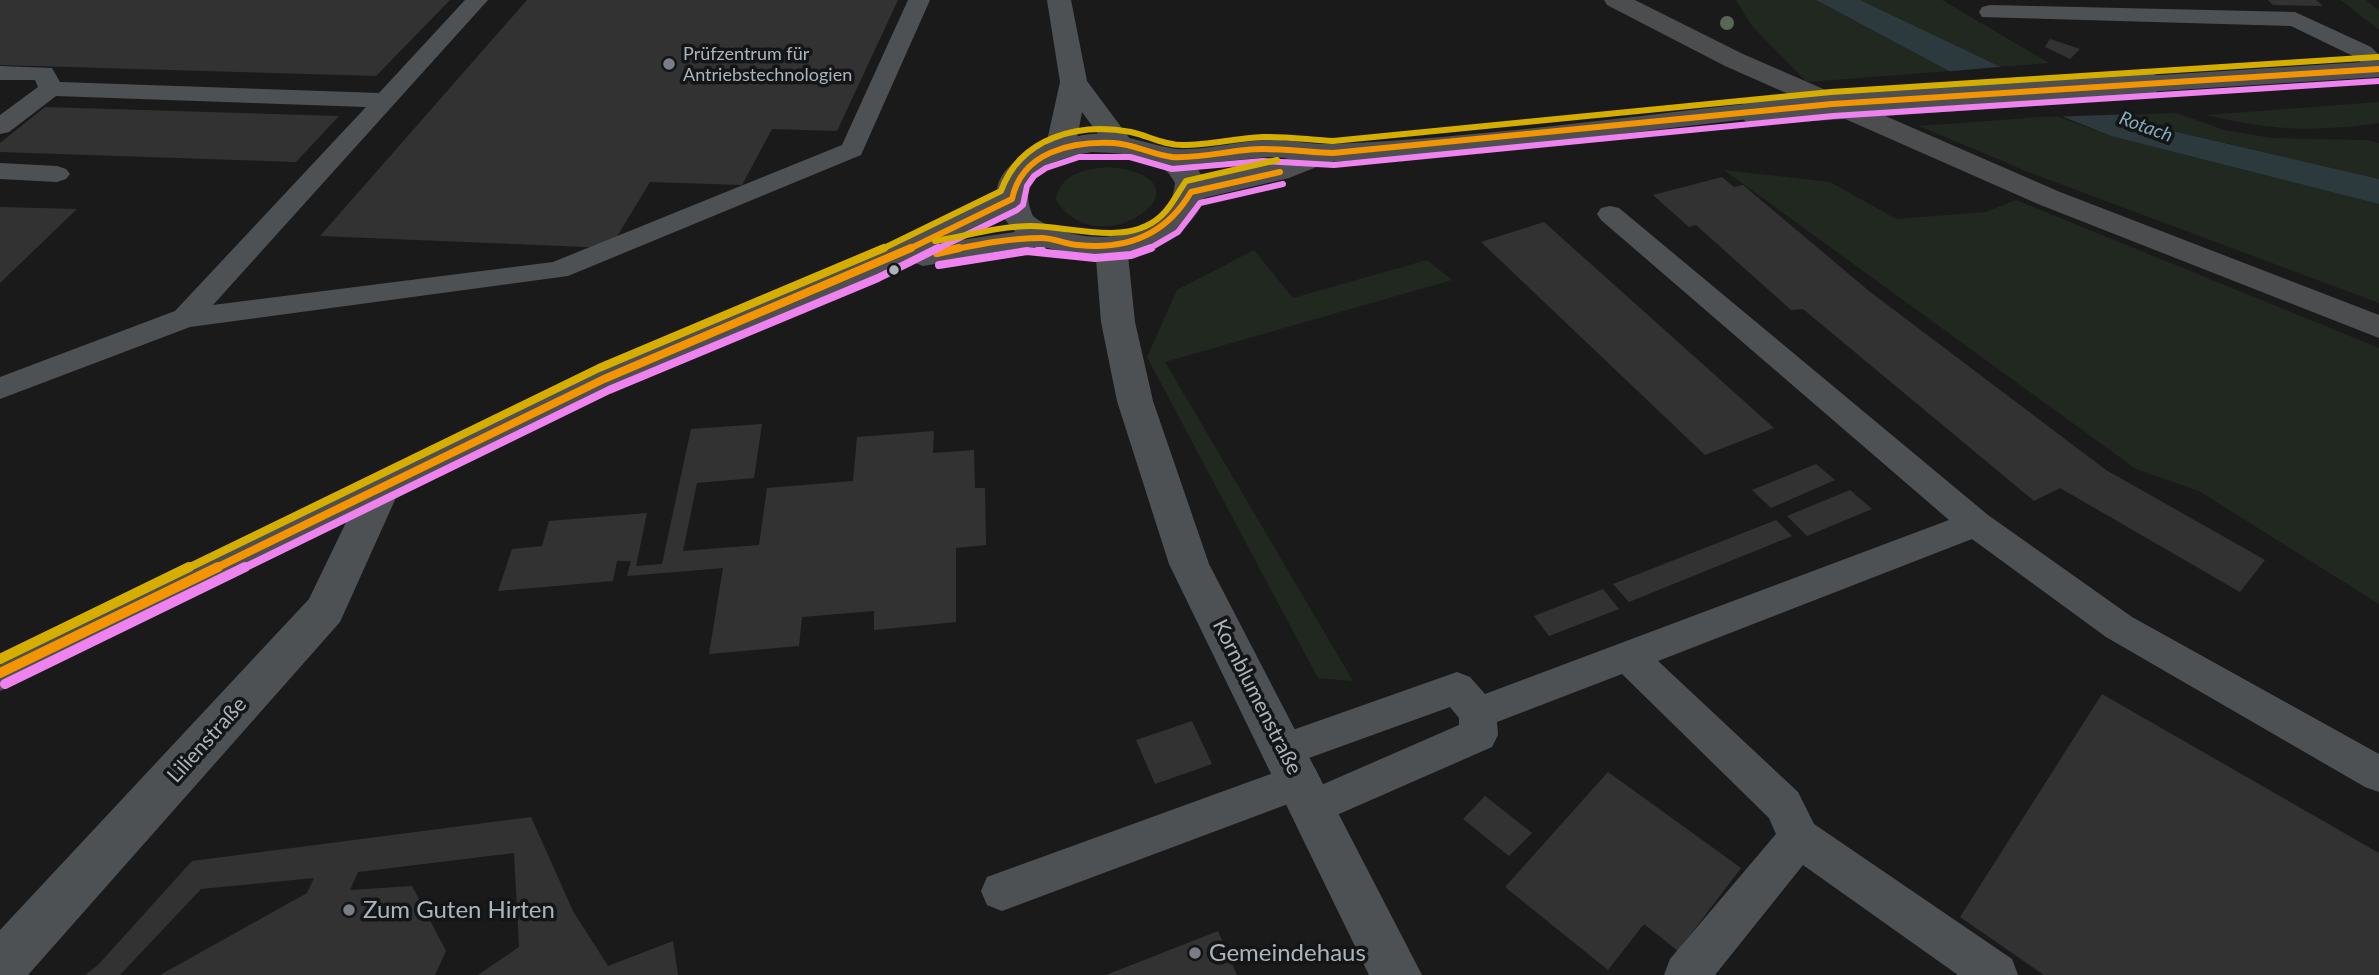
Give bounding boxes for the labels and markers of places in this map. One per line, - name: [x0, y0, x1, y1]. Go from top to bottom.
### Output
- place label: Prüfzentrum für Antriebstechnologien: [683, 43, 852, 86]
- marker: Prüfzentrum für Antriebstechnologien: [661, 56, 677, 72]
- unlabelled marker: [887, 263, 901, 277]
- place label: Zum Guten Hirten: [363, 896, 555, 924]
- marker: Zum Guten Hirten: [341, 902, 357, 918]
- place label: Gemeindehaus: [1209, 939, 1366, 967]
- marker: Gemeindehaus: [1187, 945, 1203, 961]

